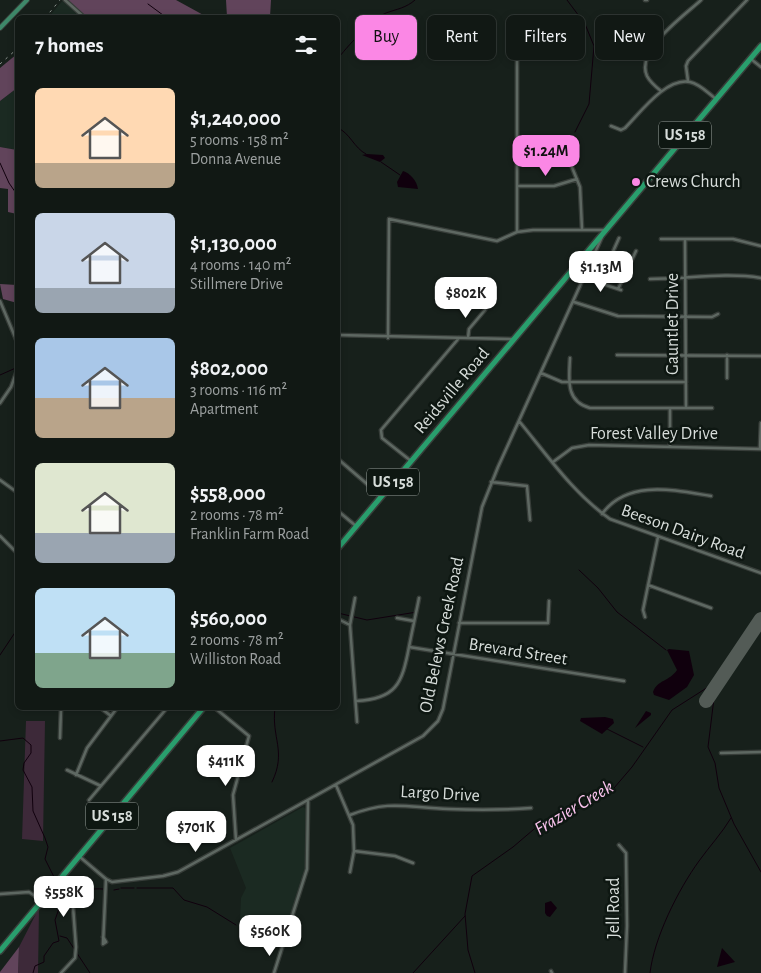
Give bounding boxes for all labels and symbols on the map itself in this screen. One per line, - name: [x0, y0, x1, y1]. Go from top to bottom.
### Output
- road number: US 158: [659, 122, 711, 148]
- pin: $1.24M: [505, 134, 587, 177]
- place label: Crews Church: [646, 173, 741, 191]
- marker: Crews Church: [630, 176, 642, 188]
- pin: $1.13M: [560, 250, 642, 293]
- street label: Gauntlet Drive: [664, 273, 682, 375]
- pin: $802K: [431, 276, 501, 319]
- street label: Reidsville Road: [411, 345, 493, 437]
- street label: Forest Valley Drive: [590, 425, 718, 443]
- road number: US 158: [367, 468, 419, 496]
- street label: Beeson Dairy Road: [619, 501, 747, 563]
- street label: Old Belews Creek Road: [417, 555, 467, 715]
- street label: Brevard Street: [467, 635, 569, 669]
- pin: $411K: [191, 744, 261, 787]
- water label: Frazier Creek: [531, 777, 617, 839]
- street label: Largo Drive: [400, 783, 480, 805]
- road number: US 158: [86, 802, 138, 829]
- pin: $701K: [161, 810, 231, 853]
- pin: $558K: [29, 876, 99, 918]
- street label: Jell Road: [605, 877, 623, 939]
- pin: $560K: [235, 914, 305, 957]

